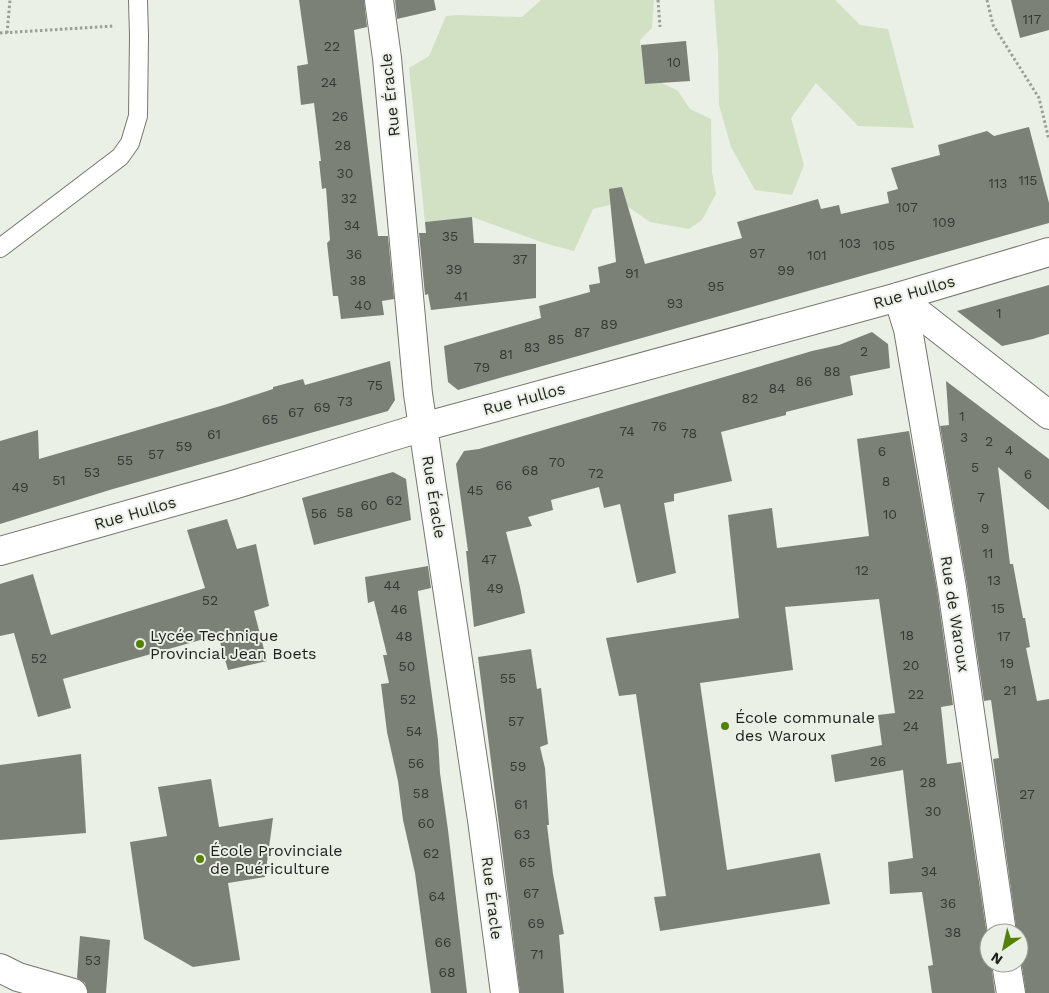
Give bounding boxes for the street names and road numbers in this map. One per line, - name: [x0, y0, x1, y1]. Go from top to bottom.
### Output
- street label: Rue Éracle: [376, 52, 404, 138]
- street label: Rue Hullos: [871, 271, 957, 313]
- street label: Rue Hullos: [481, 379, 567, 419]
- street label: Rue Éracle: [418, 454, 450, 540]
- street label: Rue Hullos: [92, 492, 178, 534]
- street label: Rue de Waroux: [936, 555, 974, 673]
- street label: Rue Éracle: [477, 855, 507, 941]

